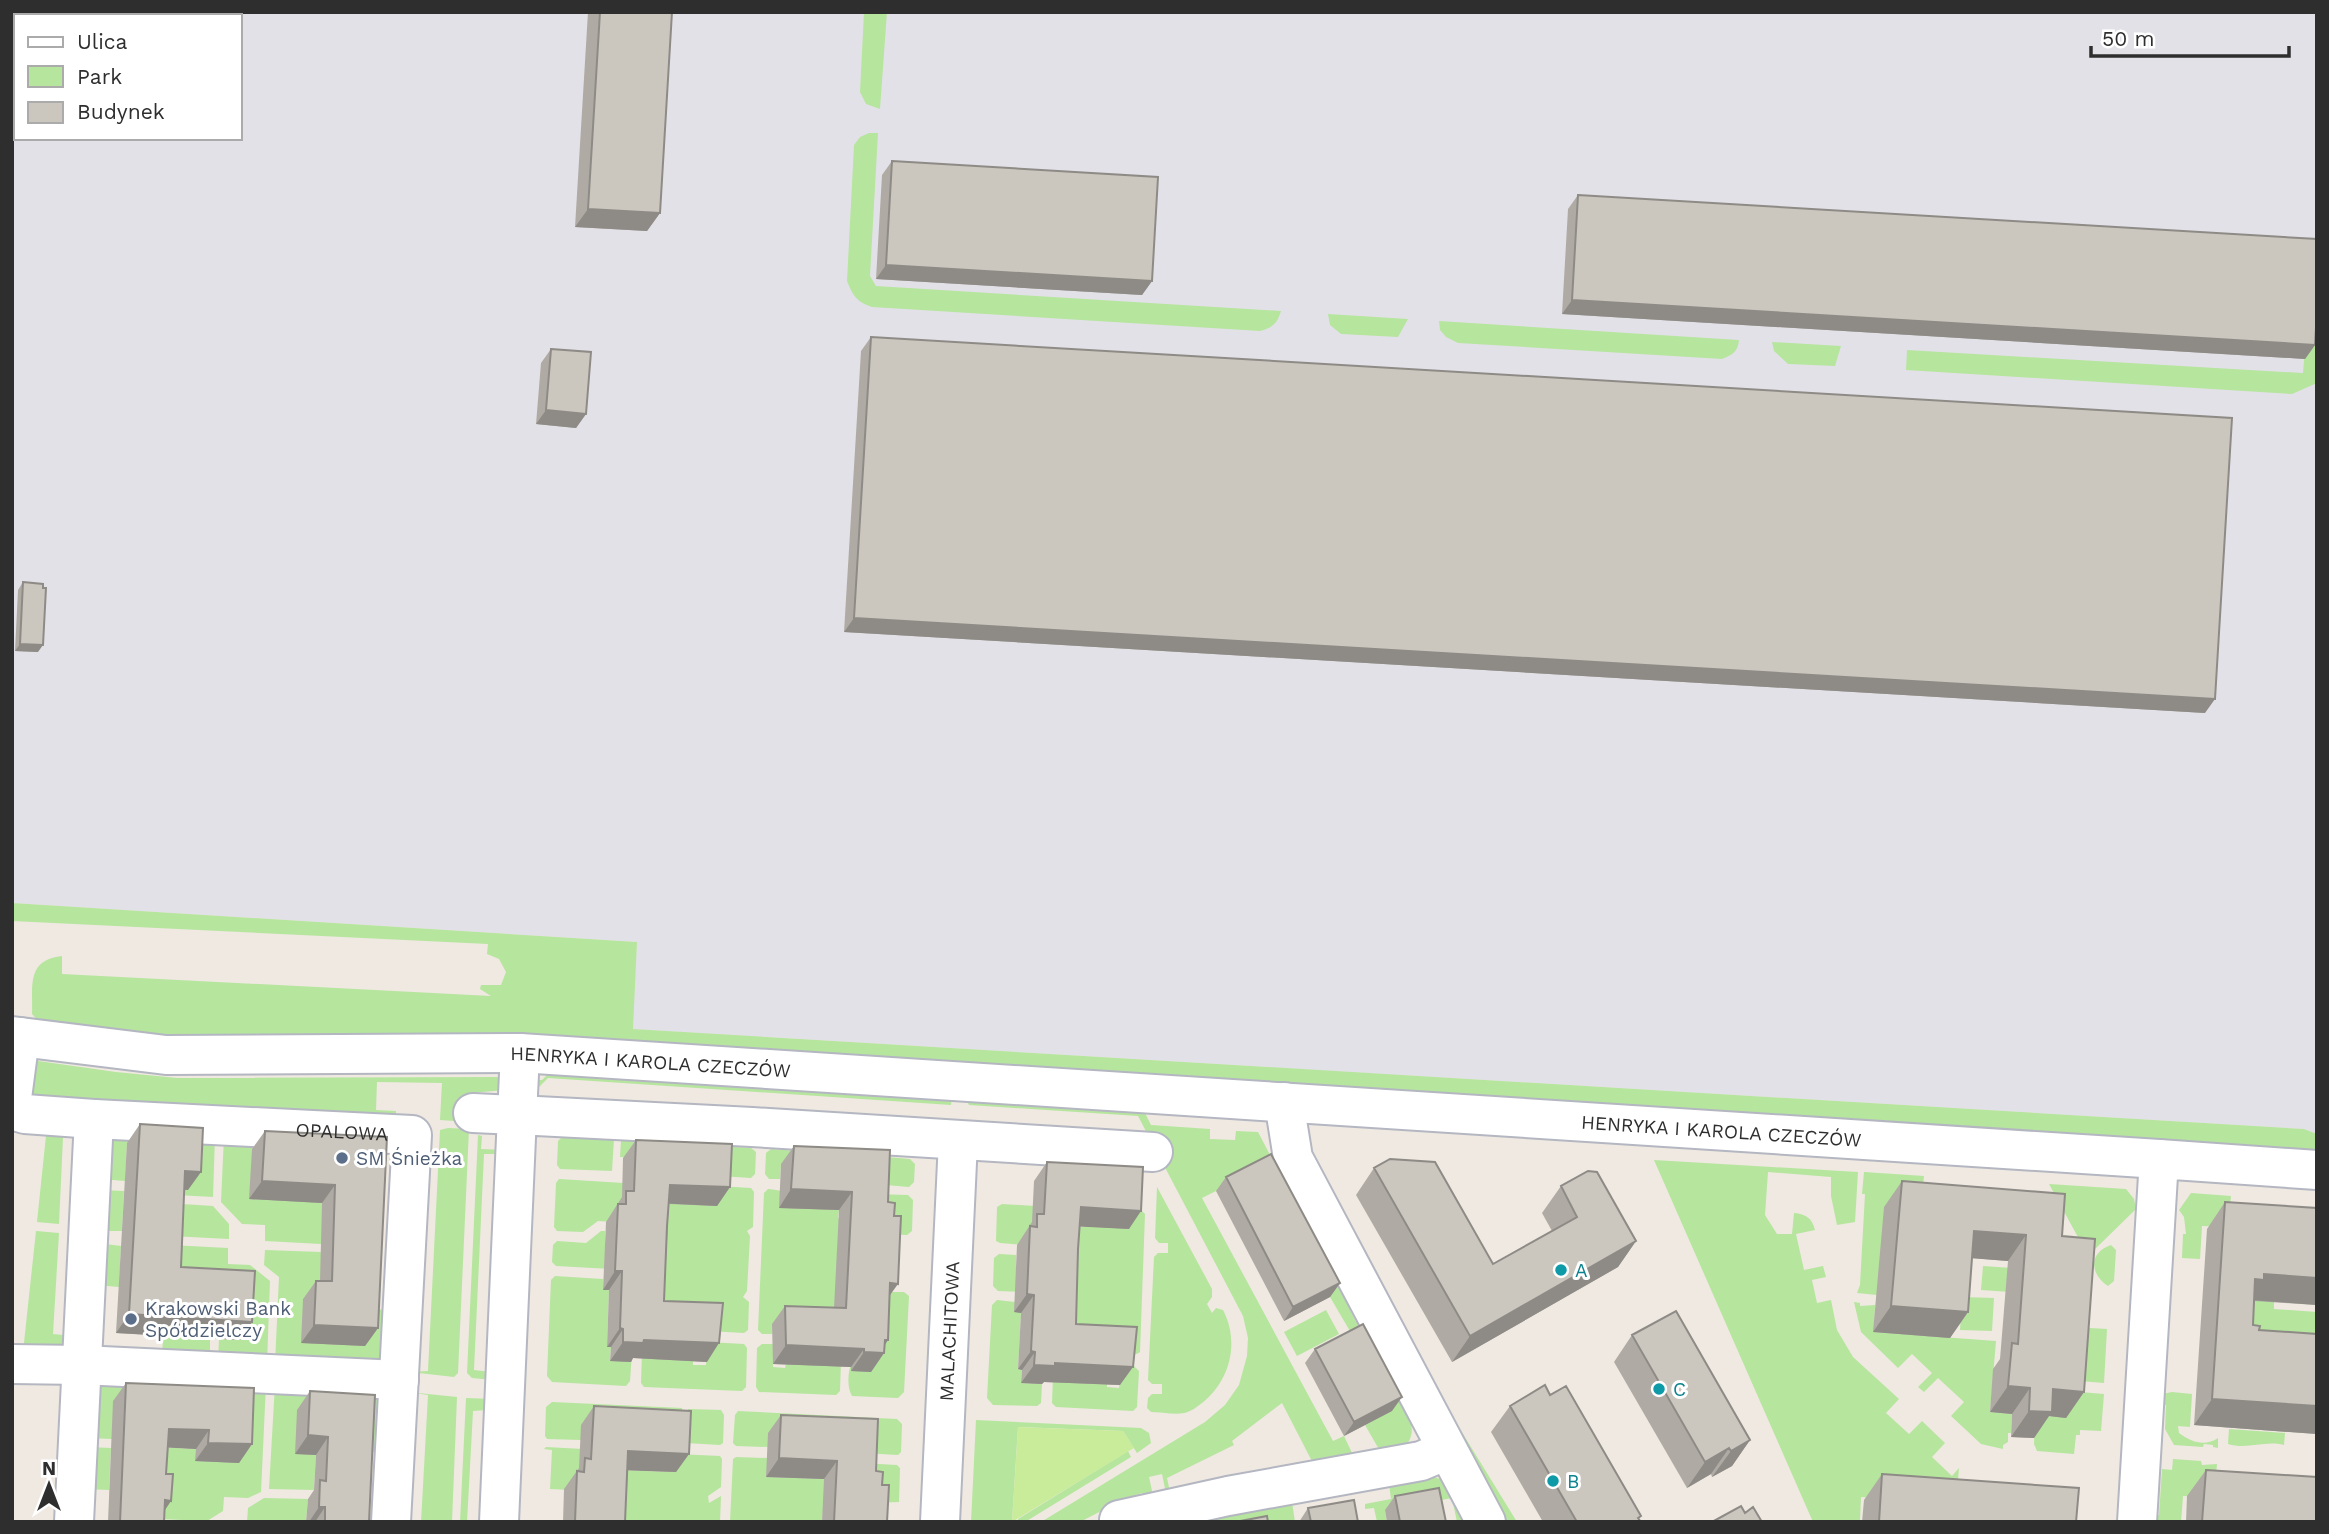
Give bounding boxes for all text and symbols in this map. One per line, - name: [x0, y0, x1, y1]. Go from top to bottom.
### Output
- legend: [14, 14, 242, 140]
- scale bar: [2091, 14, 2289, 58]
- text: 50 m: [2102, 26, 2154, 51]
- text: Ulica: [77, 29, 128, 54]
- text: Park: [77, 64, 122, 89]
- text: Budynek: [77, 99, 165, 124]
- street label: HENRYKA I KAROLA CZECZÓW: [510, 1041, 791, 1082]
- street label: HENRYKA I KAROLA CZECZÓW: [1580, 1110, 1862, 1151]
- street label: OPALOWA: [295, 1118, 389, 1145]
- place label: SM Śnieżka: [356, 1147, 462, 1170]
- marker: SM Śnieżka: [334, 1150, 350, 1166]
- place label: A: [1575, 1259, 1588, 1282]
- street label: MALACHITOWA: [934, 1260, 964, 1402]
- marker: A: [1553, 1262, 1569, 1278]
- place label: Krakowski Bank Spółdzielczy: [145, 1297, 291, 1342]
- marker: Krakowski Bank Spółdzielczy: [123, 1311, 139, 1327]
- place label: C: [1673, 1378, 1686, 1401]
- marker: C: [1651, 1381, 1667, 1397]
- north arrow: [14, 1450, 84, 1520]
- text: N: [42, 1457, 56, 1480]
- place label: B: [1567, 1470, 1579, 1493]
- marker: B: [1545, 1473, 1561, 1489]

